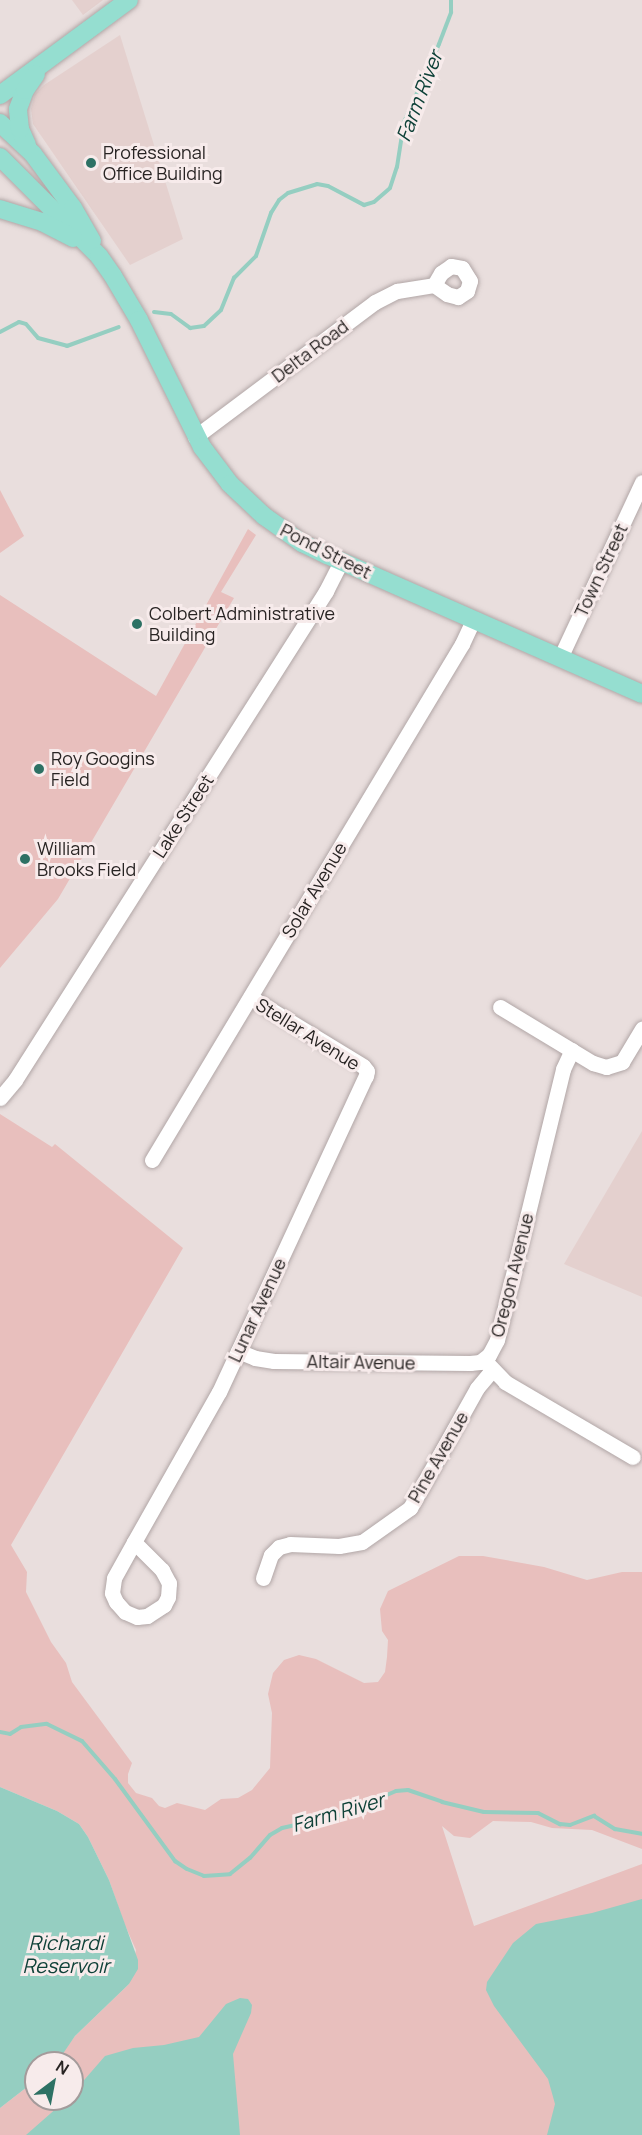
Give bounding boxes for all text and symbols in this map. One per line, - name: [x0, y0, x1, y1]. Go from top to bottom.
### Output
- water label: Farm River: [391, 47, 447, 145]
- place label: Professional Office Building: [103, 142, 223, 184]
- marker: Professional Office Building: [84, 156, 98, 170]
- street label: Delta Road: [267, 315, 353, 387]
- street label: Pond Street: [277, 519, 375, 583]
- street label: Town Street: [570, 520, 632, 620]
- place label: Colbert Administrative Building: [149, 603, 335, 646]
- marker: Colbert Administrative Building: [130, 617, 144, 631]
- place label: Roy Googins Field: [51, 748, 155, 790]
- marker: Roy Googins Field: [32, 762, 46, 776]
- street label: Lake Street: [148, 770, 218, 862]
- place label: William Brooks Field: [37, 838, 136, 880]
- street label: Solar Avenue: [277, 838, 351, 942]
- marker: William Brooks Field: [18, 852, 32, 866]
- street label: Stellar Avenue: [252, 993, 364, 1075]
- street label: Oregon Avenue: [486, 1211, 538, 1339]
- street label: Lunar Avenue: [223, 1255, 291, 1365]
- street label: Altair Avenue: [306, 1350, 416, 1374]
- street label: Pine Avenue: [403, 1408, 473, 1506]
- water label: Farm River: [289, 1787, 387, 1837]
- water label: Richardi Reservoir: [22, 1931, 110, 1978]
- north arrow: [24, 2051, 84, 2111]
- text: N: [52, 2055, 73, 2080]

